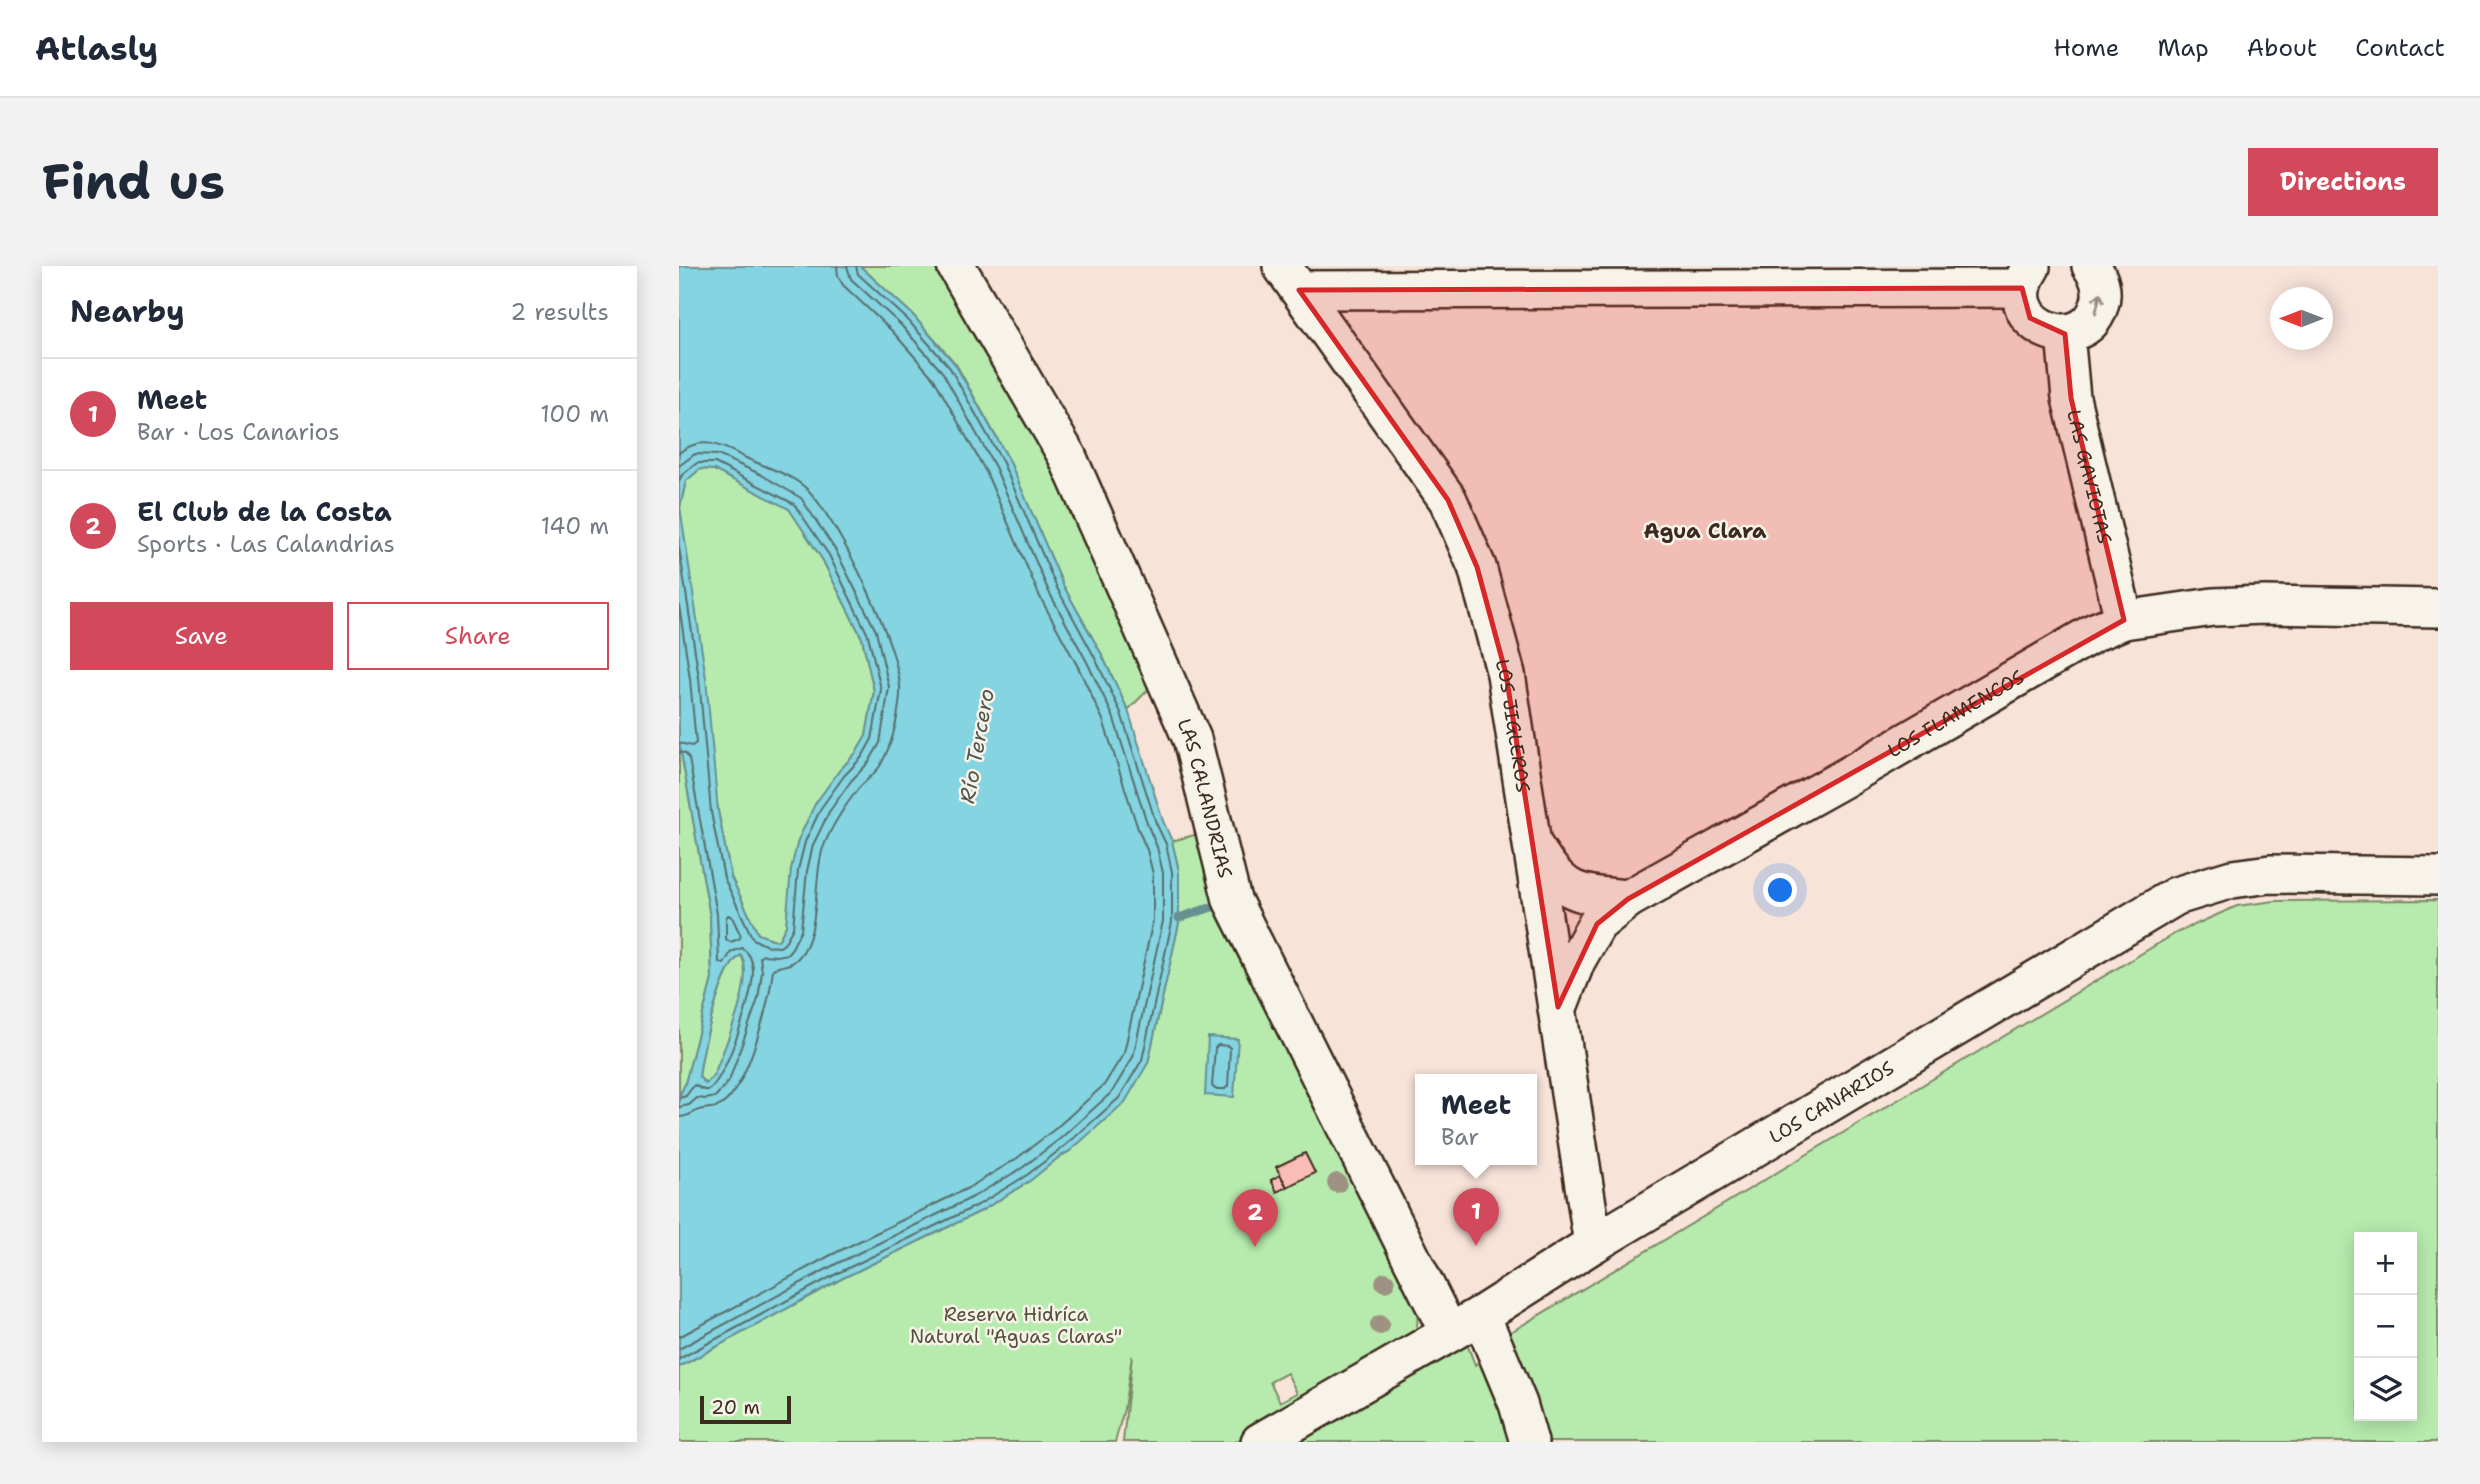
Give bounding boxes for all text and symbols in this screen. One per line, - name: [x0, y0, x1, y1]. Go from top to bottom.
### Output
- text: Atlasly: [35, 26, 158, 71]
- text: Home: [2053, 32, 2119, 64]
- text: Map: [2157, 32, 2209, 64]
- text: About: [2247, 32, 2317, 64]
- text: Contact: [2355, 32, 2445, 64]
- button: Directions: [2248, 148, 2438, 216]
- text: Find us: [42, 149, 225, 215]
- north arrow: [2270, 287, 2333, 350]
- text: Nearby: [70, 291, 185, 332]
- one-way arrow: [2093, 292, 2106, 314]
- text: 2 results: [510, 297, 609, 327]
- text: Meet: [137, 382, 207, 417]
- text: 1: [88, 399, 98, 429]
- text: 100 m: [540, 399, 609, 429]
- street label: LAS GAVIOTAS: [2061, 407, 2117, 546]
- text: Bar · Los Canarios: [137, 417, 340, 447]
- text: El Club de la Costa: [137, 494, 392, 529]
- text: 2: [85, 511, 101, 541]
- text: 140 m: [541, 511, 609, 541]
- district label: Agua Clara: [1644, 517, 1767, 545]
- text: Sports · Las Calandrias: [137, 529, 395, 559]
- button: Save: [70, 602, 333, 670]
- button: Share: [347, 602, 609, 670]
- street label: LOS JIGLEROS: [1490, 656, 1536, 794]
- street label: LOS FLAMENCOS: [1883, 664, 2028, 763]
- water label: Río Tercero: [953, 686, 1001, 806]
- street label: LAS CALANDRIAS: [1171, 714, 1238, 881]
- your location: [1763, 873, 1797, 907]
- street label: LOS CANARIOS: [1765, 1055, 1898, 1149]
- popup: [1415, 1074, 1537, 1165]
- text: Meet: [1441, 1087, 1511, 1122]
- text: Bar: [1441, 1122, 1479, 1152]
- pin: 1: [1453, 1188, 1499, 1246]
- pin: 2: [1232, 1189, 1278, 1247]
- map controls: [2354, 1232, 2417, 1421]
- button: +: [2354, 1232, 2417, 1295]
- button: −: [2354, 1295, 2417, 1358]
- park label: Reserva Hidríca Natural "Aguas Claras": [910, 1302, 1122, 1349]
- button: layers: [2354, 1358, 2417, 1421]
- scale bar: [700, 1393, 791, 1425]
- text: 20 m: [711, 1395, 760, 1420]

